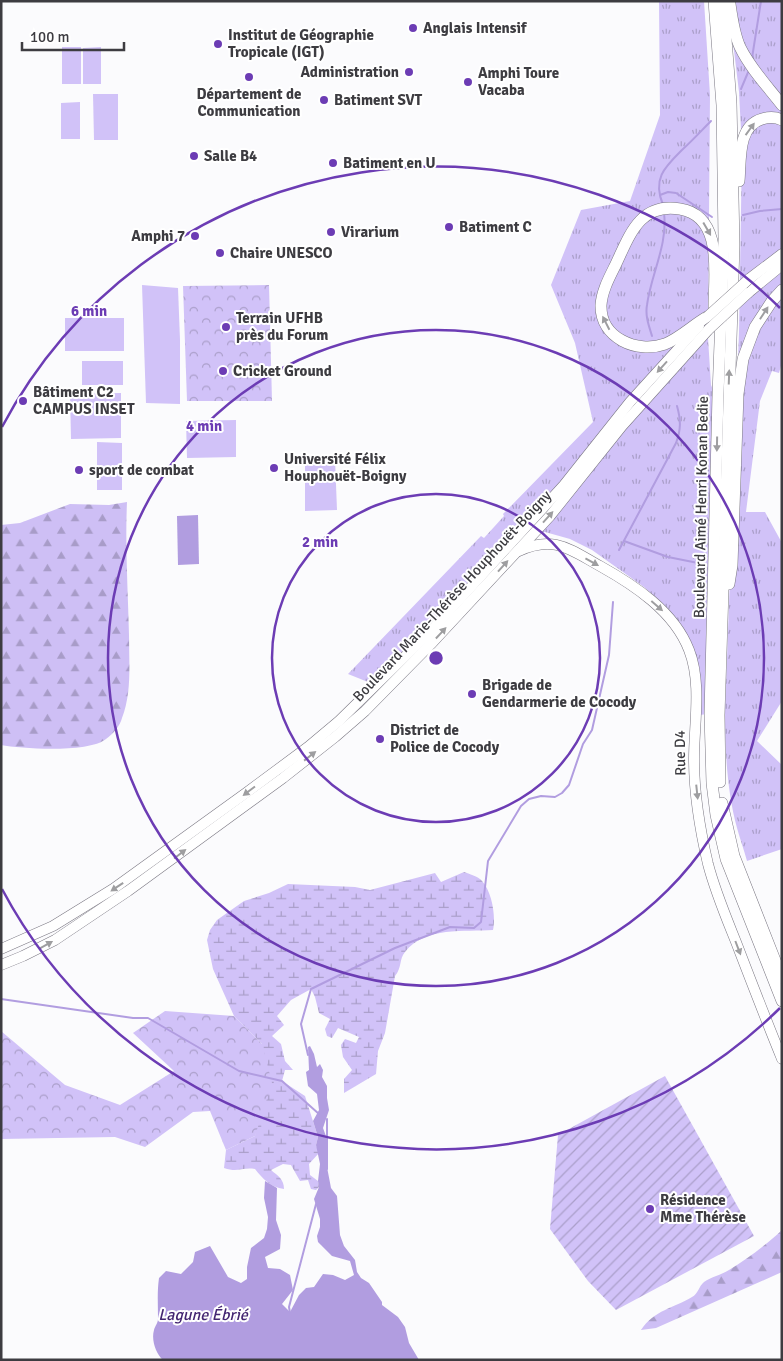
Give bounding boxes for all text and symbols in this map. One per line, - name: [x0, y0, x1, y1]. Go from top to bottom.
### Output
- place label: Anglais Intensif: [423, 19, 528, 37]
- scale bar: [22, 20, 125, 52]
- marker: Anglais Intensif: [407, 22, 419, 34]
- place label: Institut de Géographie Tropicale (IGT): [228, 26, 374, 61]
- text: 100 m: [30, 28, 70, 46]
- marker: Institut de Géographie Tropicale (IGT): [212, 38, 224, 50]
- place label: Administration: [300, 63, 399, 81]
- place label: Amphi Toure Vacaba: [478, 64, 559, 99]
- marker: Administration: [403, 66, 415, 78]
- marker: Département de Communication: [243, 71, 255, 83]
- marker: Amphi Toure Vacaba: [462, 76, 474, 88]
- place label: Département de Communication: [197, 85, 301, 120]
- place label: Batiment SVT: [334, 91, 423, 109]
- marker: Batiment SVT: [318, 94, 330, 106]
- one-way arrow: [744, 123, 755, 136]
- place label: Salle B4: [204, 147, 257, 165]
- marker: Salle B4: [188, 150, 200, 162]
- place label: Batiment en U: [343, 154, 436, 172]
- marker: Batiment en U: [327, 157, 339, 169]
- place label: Batiment C: [459, 218, 532, 236]
- marker: Batiment C: [443, 221, 455, 233]
- one-way arrow: [703, 222, 711, 237]
- place label: Virarium: [341, 223, 399, 241]
- marker: Virarium: [325, 226, 337, 238]
- place label: Amphi 7: [131, 227, 185, 245]
- marker: Amphi 7: [189, 230, 201, 242]
- place label: Chaire UNESCO: [230, 244, 332, 262]
- marker: Chaire UNESCO: [214, 247, 226, 259]
- text: 6 min: [71, 302, 107, 320]
- one-way arrow: [759, 306, 769, 319]
- place label: Terrain UFHB près du Forum: [236, 309, 328, 344]
- one-way arrow: [602, 316, 610, 330]
- marker: Terrain UFHB près du Forum: [220, 321, 232, 333]
- one-way arrow: [657, 360, 668, 373]
- place label: Cricket Ground: [233, 362, 332, 380]
- marker: Cricket Ground: [217, 365, 229, 377]
- one-way arrow: [726, 369, 734, 385]
- place label: Bâtiment C2 CAMPUS INSET: [33, 383, 135, 418]
- marker: Bâtiment C2 CAMPUS INSET: [17, 395, 29, 407]
- street label: Boulevard Aimé Henri Konan Bedie: [690, 396, 712, 618]
- text: 4 min: [186, 417, 222, 435]
- one-way arrow: [713, 436, 721, 452]
- place label: Université Félix Houphouët-Boigny: [284, 450, 407, 485]
- place label: sport de combat: [89, 461, 194, 479]
- marker: Université Félix Houphouët-Boigny: [268, 462, 280, 474]
- marker: sport de combat: [73, 464, 85, 476]
- street label: Boulevard Marie-Thérèse Houphouët-Boigny: [349, 487, 555, 705]
- one-way arrow: [542, 512, 554, 524]
- text: 2 min: [302, 533, 338, 551]
- one-way arrow: [585, 558, 599, 566]
- one-way arrow: [497, 560, 509, 572]
- one-way arrow: [651, 601, 664, 612]
- one-way arrow: [435, 628, 447, 640]
- centre of rings: [427, 649, 445, 667]
- place label: Brigade de Gendarmerie de Cocody: [482, 676, 637, 711]
- marker: Brigade de Gendarmerie de Cocody: [466, 688, 478, 700]
- place label: District de Police de Cocody: [390, 721, 500, 756]
- street label: Rue D4: [671, 730, 689, 776]
- marker: District de Police de Cocody: [374, 733, 386, 745]
- one-way arrow: [303, 751, 316, 762]
- one-way arrow: [693, 784, 701, 800]
- one-way arrow: [242, 786, 256, 796]
- one-way arrow: [173, 849, 187, 859]
- one-way arrow: [111, 882, 124, 891]
- one-way arrow: [38, 941, 53, 949]
- one-way arrow: [734, 941, 742, 956]
- place label: Résidence Mme Thérèse: [660, 1191, 746, 1226]
- marker: Résidence Mme Thérèse: [644, 1203, 656, 1215]
- water label: Lagune Ébrié: [158, 1305, 250, 1325]

